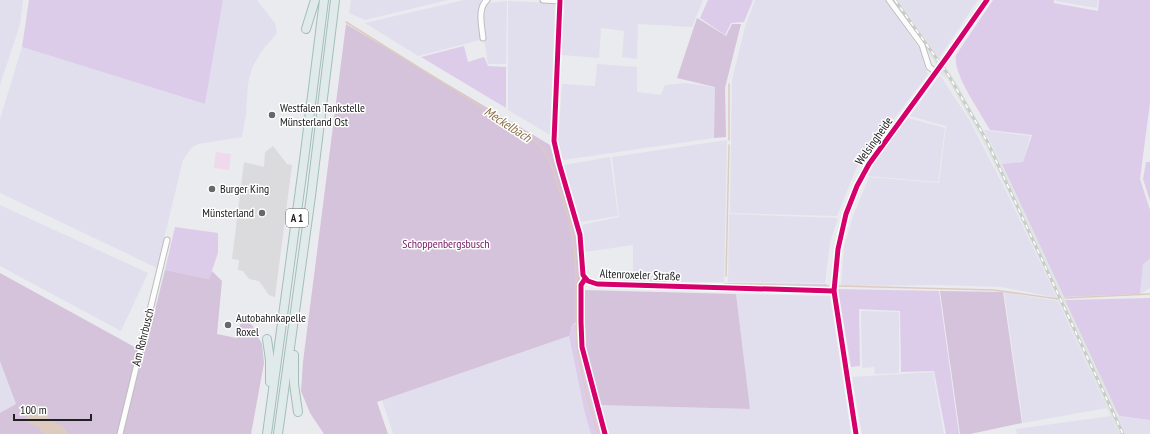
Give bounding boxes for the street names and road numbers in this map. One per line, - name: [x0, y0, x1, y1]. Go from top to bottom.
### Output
- street label: Welsingheide: [852, 114, 896, 168]
- road number: A 1: [286, 209, 308, 227]
- street label: Altenroxeler Straße: [599, 266, 681, 283]
- street label: Am Rohrbusch: [128, 306, 157, 367]

